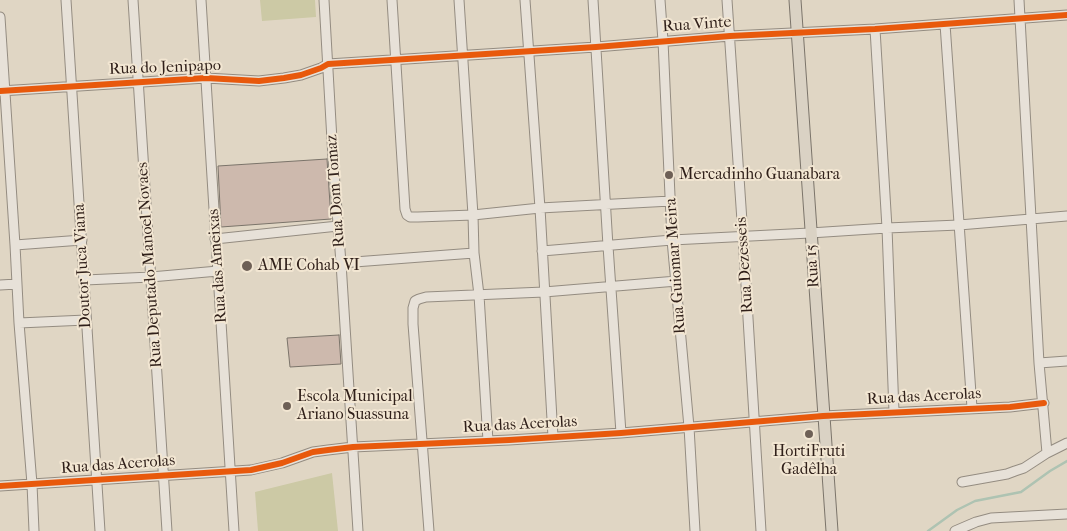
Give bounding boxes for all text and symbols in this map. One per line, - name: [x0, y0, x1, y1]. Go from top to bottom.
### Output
- street label: Rua Vinte: [662, 13, 732, 37]
- street label: Rua do Jenipapo: [109, 56, 221, 80]
- street label: Rua Dom Tomaz: [322, 134, 350, 248]
- street label: Rua Deputado Manoel Novaes: [133, 162, 167, 368]
- place label: Mercadinho Guanabara: [679, 165, 840, 185]
- marker: Mercadinho Guanabara: [663, 169, 675, 181]
- street label: Rua Guiomar Meira: [662, 197, 690, 335]
- street label: Doutor Juca Viana: [70, 203, 96, 329]
- street label: Rua das Ameixas: [204, 208, 232, 324]
- street label: Rua Dezesseis: [732, 216, 758, 314]
- street label: Rua 15: [802, 243, 824, 289]
- place label: AME Cohab VI: [258, 256, 360, 276]
- marker: AME Cohab VI: [240, 259, 254, 273]
- street label: Rua das Acerolas: [866, 384, 982, 410]
- place label: Escola Municipal Ariano Suassuna: [297, 387, 413, 425]
- marker: Escola Municipal Ariano Suassuna: [281, 400, 293, 412]
- street label: Rua das Acerolas: [462, 412, 578, 438]
- marker: HortiFruti Gadêlha: [803, 428, 815, 440]
- place label: HortiFruti Gadêlha: [773, 442, 845, 480]
- street label: Rua das Acerolas: [60, 451, 176, 479]

